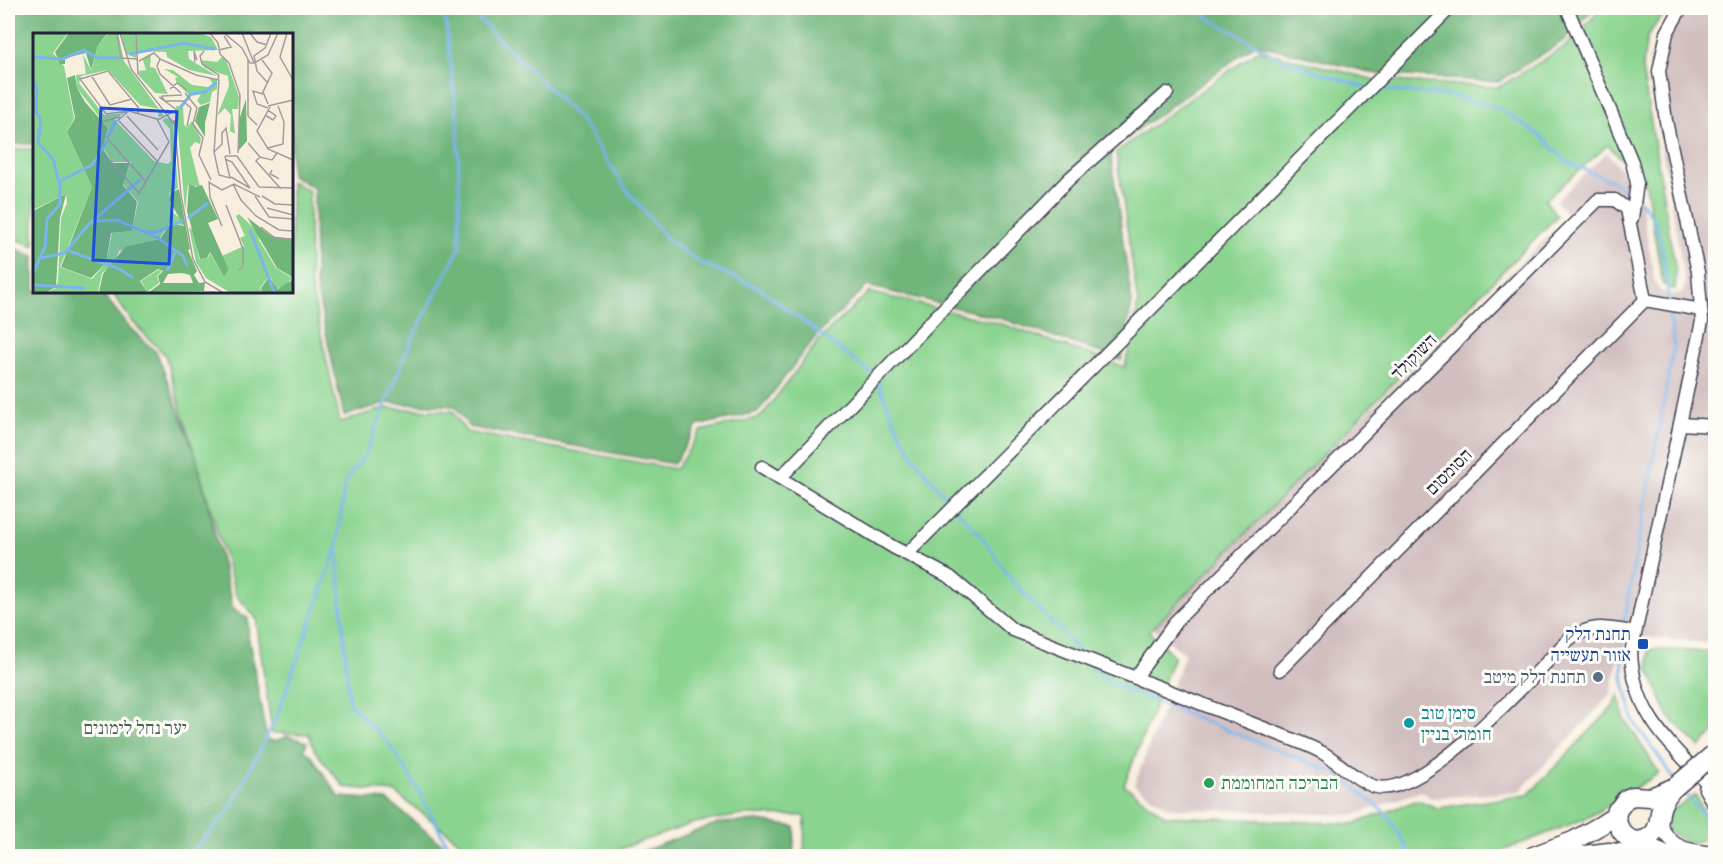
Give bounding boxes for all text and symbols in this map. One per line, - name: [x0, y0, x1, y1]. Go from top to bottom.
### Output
- inset map: [33, 33, 292, 292]
- street label: השוקולד: [1387, 330, 1441, 384]
- street label: הסומסום: [1421, 444, 1477, 500]
- place label: תחנת דלק אזור תעשייה: [1550, 624, 1631, 666]
- marker: תחנת דלק אזור תעשייה: [1636, 637, 1650, 651]
- place label: תחנת דלק מיטב: [1484, 667, 1586, 688]
- marker: תחנת דלק מיטב: [1591, 670, 1605, 684]
- place label: סימן טוב חומרי בניין: [1421, 703, 1492, 745]
- marker: סימן טוב חומרי בניין: [1402, 716, 1416, 730]
- park label: יער נחל לימונים: [83, 718, 187, 739]
- place label: הבריכה המחוממת: [1221, 773, 1338, 794]
- marker: הבריכה המחוממת: [1202, 776, 1216, 790]

